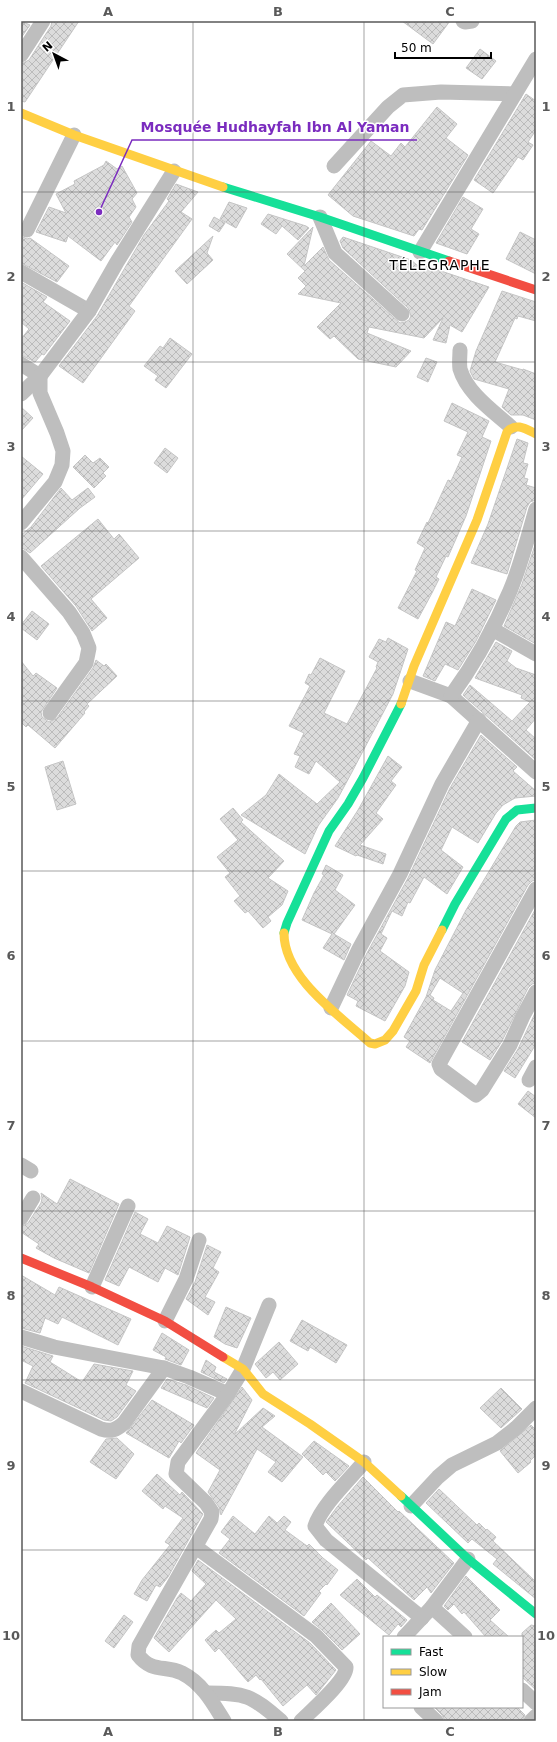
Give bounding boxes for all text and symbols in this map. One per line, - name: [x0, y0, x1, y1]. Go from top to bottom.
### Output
- text: A: [103, 4, 113, 19]
- text: B: [273, 4, 283, 19]
- text: C: [445, 4, 455, 19]
- north arrow: [34, 34, 74, 74]
- scale bar: [395, 34, 491, 60]
- text: N: [40, 39, 56, 55]
- text: 50 m: [401, 41, 432, 55]
- text: 1: [6, 99, 16, 114]
- text: 1: [541, 99, 551, 114]
- callout: Mosquée Hudhayfah Ibn Al Yaman: [132, 114, 417, 140]
- text: Mosquée Hudhayfah Ibn Al Yaman: [141, 119, 409, 135]
- district label: TÉLEGRAPHE: [388, 257, 491, 273]
- text: 2: [6, 269, 16, 284]
- text: 2: [541, 269, 551, 284]
- text: 3: [6, 439, 16, 454]
- text: 3: [541, 439, 551, 454]
- text: 4: [6, 609, 16, 624]
- text: 4: [541, 609, 551, 624]
- text: 5: [6, 779, 16, 794]
- text: 5: [541, 779, 551, 794]
- text: 6: [6, 948, 16, 963]
- text: 6: [541, 948, 551, 963]
- text: 7: [6, 1118, 16, 1133]
- text: 7: [541, 1118, 551, 1133]
- text: 8: [6, 1288, 16, 1303]
- text: 8: [541, 1288, 551, 1303]
- text: 9: [6, 1458, 16, 1473]
- text: 9: [541, 1458, 551, 1473]
- text: 10: [2, 1628, 20, 1643]
- text: 10: [537, 1628, 555, 1643]
- legend: [383, 1636, 523, 1708]
- text: Fast: [419, 1645, 443, 1659]
- text: Slow: [419, 1665, 447, 1679]
- text: Jam: [418, 1685, 442, 1699]
- text: A: [103, 1724, 113, 1739]
- text: B: [273, 1724, 283, 1739]
- text: C: [445, 1724, 455, 1739]

